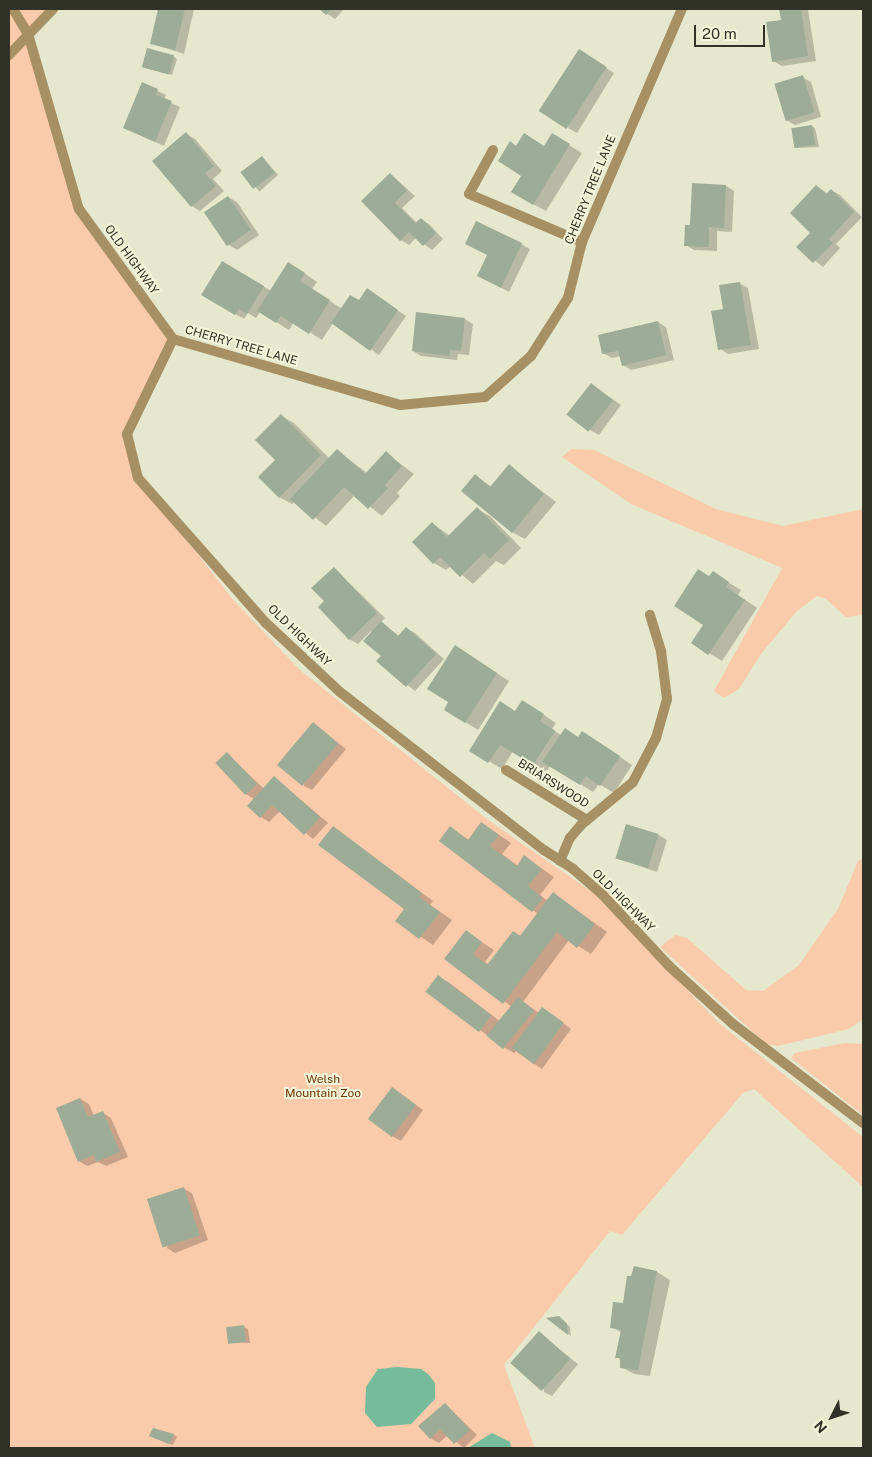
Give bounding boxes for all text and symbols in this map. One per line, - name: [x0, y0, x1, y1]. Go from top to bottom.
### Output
- scale bar: [697, 15, 768, 47]
- text: 20 m: [702, 25, 737, 42]
- street label: CHERRY TREE LANE: [562, 133, 620, 247]
- street label: OLD HIGHWAY: [101, 222, 161, 298]
- street label: CHERRY TREE LANE: [183, 323, 299, 369]
- street label: OLD HIGHWAY: [264, 602, 334, 670]
- street label: BRIARSWOOD: [515, 756, 591, 812]
- street label: OLD HIGHWAY: [589, 867, 657, 935]
- park label: Welsh Mountain Zoo: [285, 1073, 361, 1101]
- north arrow: [807, 1392, 857, 1442]
- text: N: [811, 1417, 830, 1436]

